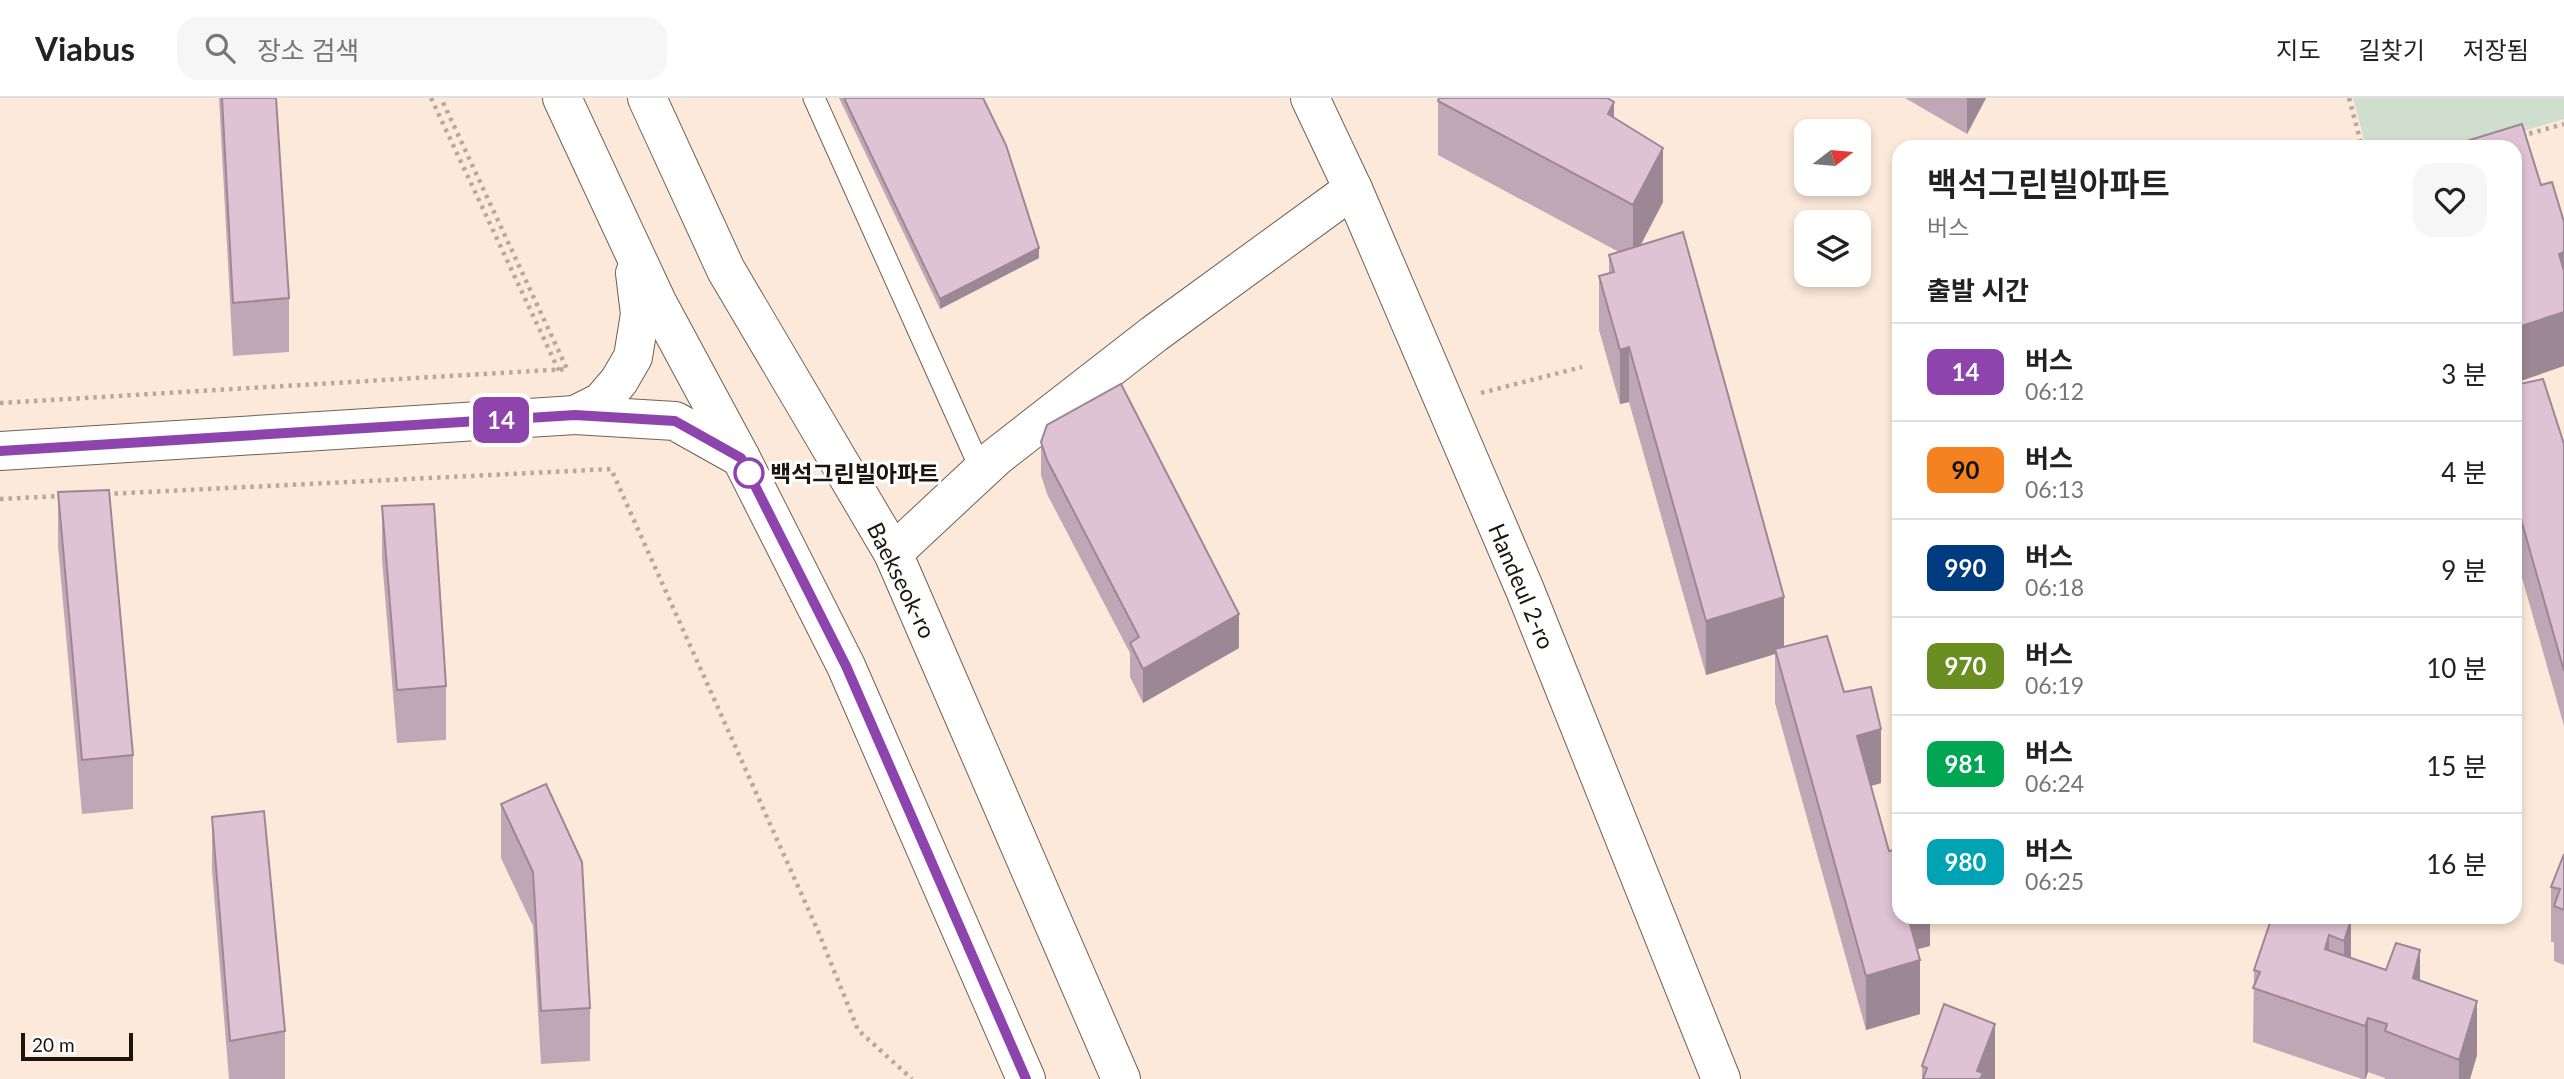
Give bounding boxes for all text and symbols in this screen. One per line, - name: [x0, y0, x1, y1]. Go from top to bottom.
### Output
- search box: [177, 17, 667, 80]
- text: Viabus: [35, 28, 135, 68]
- icon: search: [201, 29, 239, 67]
- text: 장소 검색: [257, 34, 359, 66]
- text: 지도: [2276, 35, 2321, 64]
- text: 길찾기: [2359, 35, 2425, 64]
- text: 저장됨: [2463, 35, 2529, 64]
- north arrow: [1794, 119, 1871, 196]
- map controls: [1794, 119, 1871, 287]
- text: 백석그린빌아파트: [1927, 163, 2170, 203]
- button: heart: [2413, 163, 2487, 237]
- button: layers: [1794, 210, 1871, 287]
- text: 버스: [1927, 213, 1969, 241]
- text: 출발 시간: [1927, 274, 2029, 306]
- text: 버스: [2025, 344, 2073, 376]
- text: 14: [1952, 357, 1979, 386]
- text: 3 분: [2441, 358, 2487, 390]
- text: 06:12: [2025, 377, 2084, 405]
- line badge: 14: [470, 397, 532, 443]
- text: 14: [487, 405, 515, 434]
- text: 버스: [2025, 442, 2073, 474]
- text: 90: [1952, 455, 1979, 484]
- text: 4 분: [2441, 456, 2487, 488]
- marker: 백석그린빌아파트: [734, 458, 764, 488]
- place label: 백석그린빌아파트: [770, 459, 939, 487]
- text: 06:13: [2025, 475, 2084, 503]
- street label: Baekseok-ro: [862, 517, 942, 643]
- street label: Handeul 2-ro: [1483, 519, 1561, 653]
- text: 버스: [2025, 540, 2073, 572]
- text: 990: [1945, 553, 1986, 582]
- text: 9 분: [2441, 554, 2487, 586]
- text: 06:18: [2025, 573, 2084, 601]
- text: 버스: [2025, 638, 2073, 670]
- text: 970: [1945, 651, 1986, 680]
- text: 10 분: [2426, 652, 2487, 684]
- text: 06:19: [2025, 671, 2084, 699]
- text: 버스: [2025, 736, 2073, 768]
- text: 981: [1945, 749, 1986, 778]
- text: 15 분: [2426, 750, 2487, 782]
- text: 06:24: [2025, 769, 2084, 797]
- text: 버스: [2025, 834, 2073, 866]
- text: 980: [1945, 847, 1986, 876]
- text: 16 분: [2426, 848, 2487, 880]
- text: 06:25: [2025, 867, 2084, 895]
- scale bar: [21, 1030, 133, 1062]
- text: 20 m: [32, 1033, 75, 1056]

